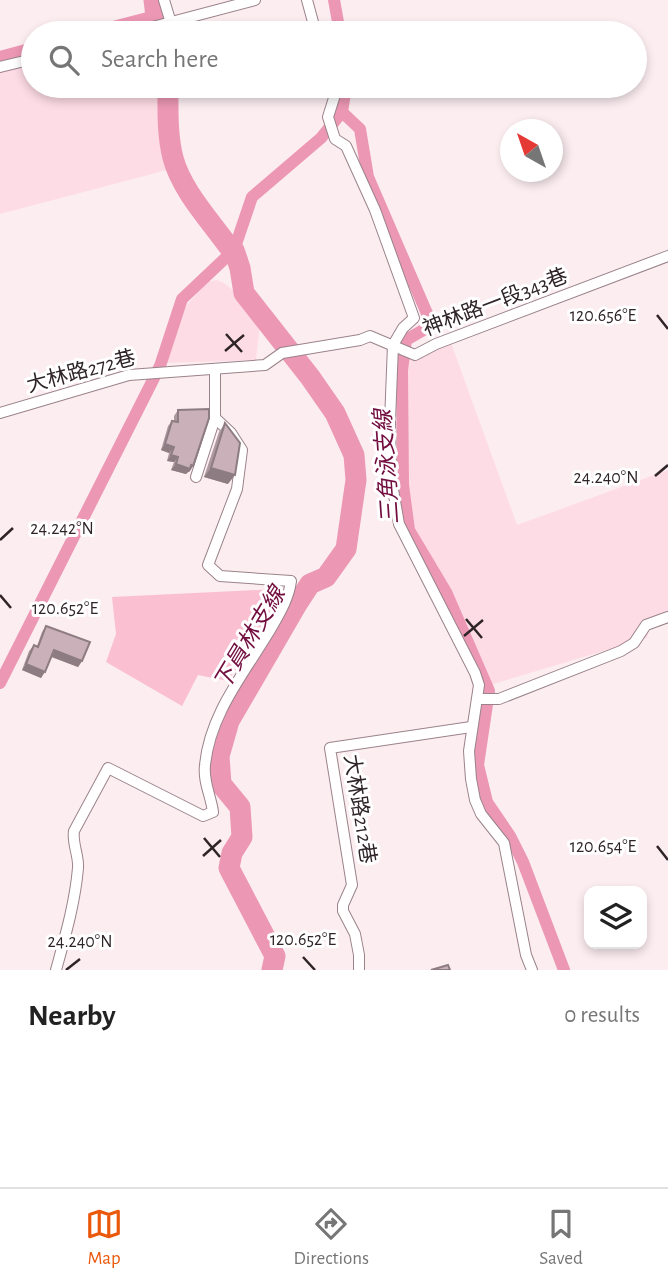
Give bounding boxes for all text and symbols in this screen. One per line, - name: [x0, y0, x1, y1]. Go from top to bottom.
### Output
- search box: [21, 21, 647, 98]
- icon: search: [45, 41, 83, 79]
- text: Search here: [101, 46, 219, 72]
- north arrow: [500, 119, 563, 182]
- street label: 神林路一段343巷: [419, 264, 571, 340]
- text: 120.656°E: [570, 307, 637, 325]
- street label: 大林路272巷: [24, 346, 138, 396]
- water label: 三角泳支線: [370, 406, 403, 525]
- text: 24.240°N: [574, 469, 638, 487]
- text: 24.242°N: [30, 520, 94, 538]
- water label: 下員林支線: [209, 580, 291, 694]
- text: 120.652°E: [32, 600, 98, 618]
- street label: 大林路212巷: [341, 753, 379, 865]
- text: 120.654°E: [570, 838, 637, 856]
- map controls: [584, 886, 647, 949]
- button: layers: [584, 886, 647, 949]
- text: 120.652°E: [270, 931, 336, 949]
- text: 24.240°N: [48, 933, 112, 951]
- text: Nearby: [28, 1001, 116, 1031]
- text: 0 results: [564, 1004, 640, 1027]
- tab: Map: [85, 1205, 123, 1270]
- tab: Directions: [293, 1205, 369, 1270]
- tab: Saved: [539, 1205, 583, 1270]

